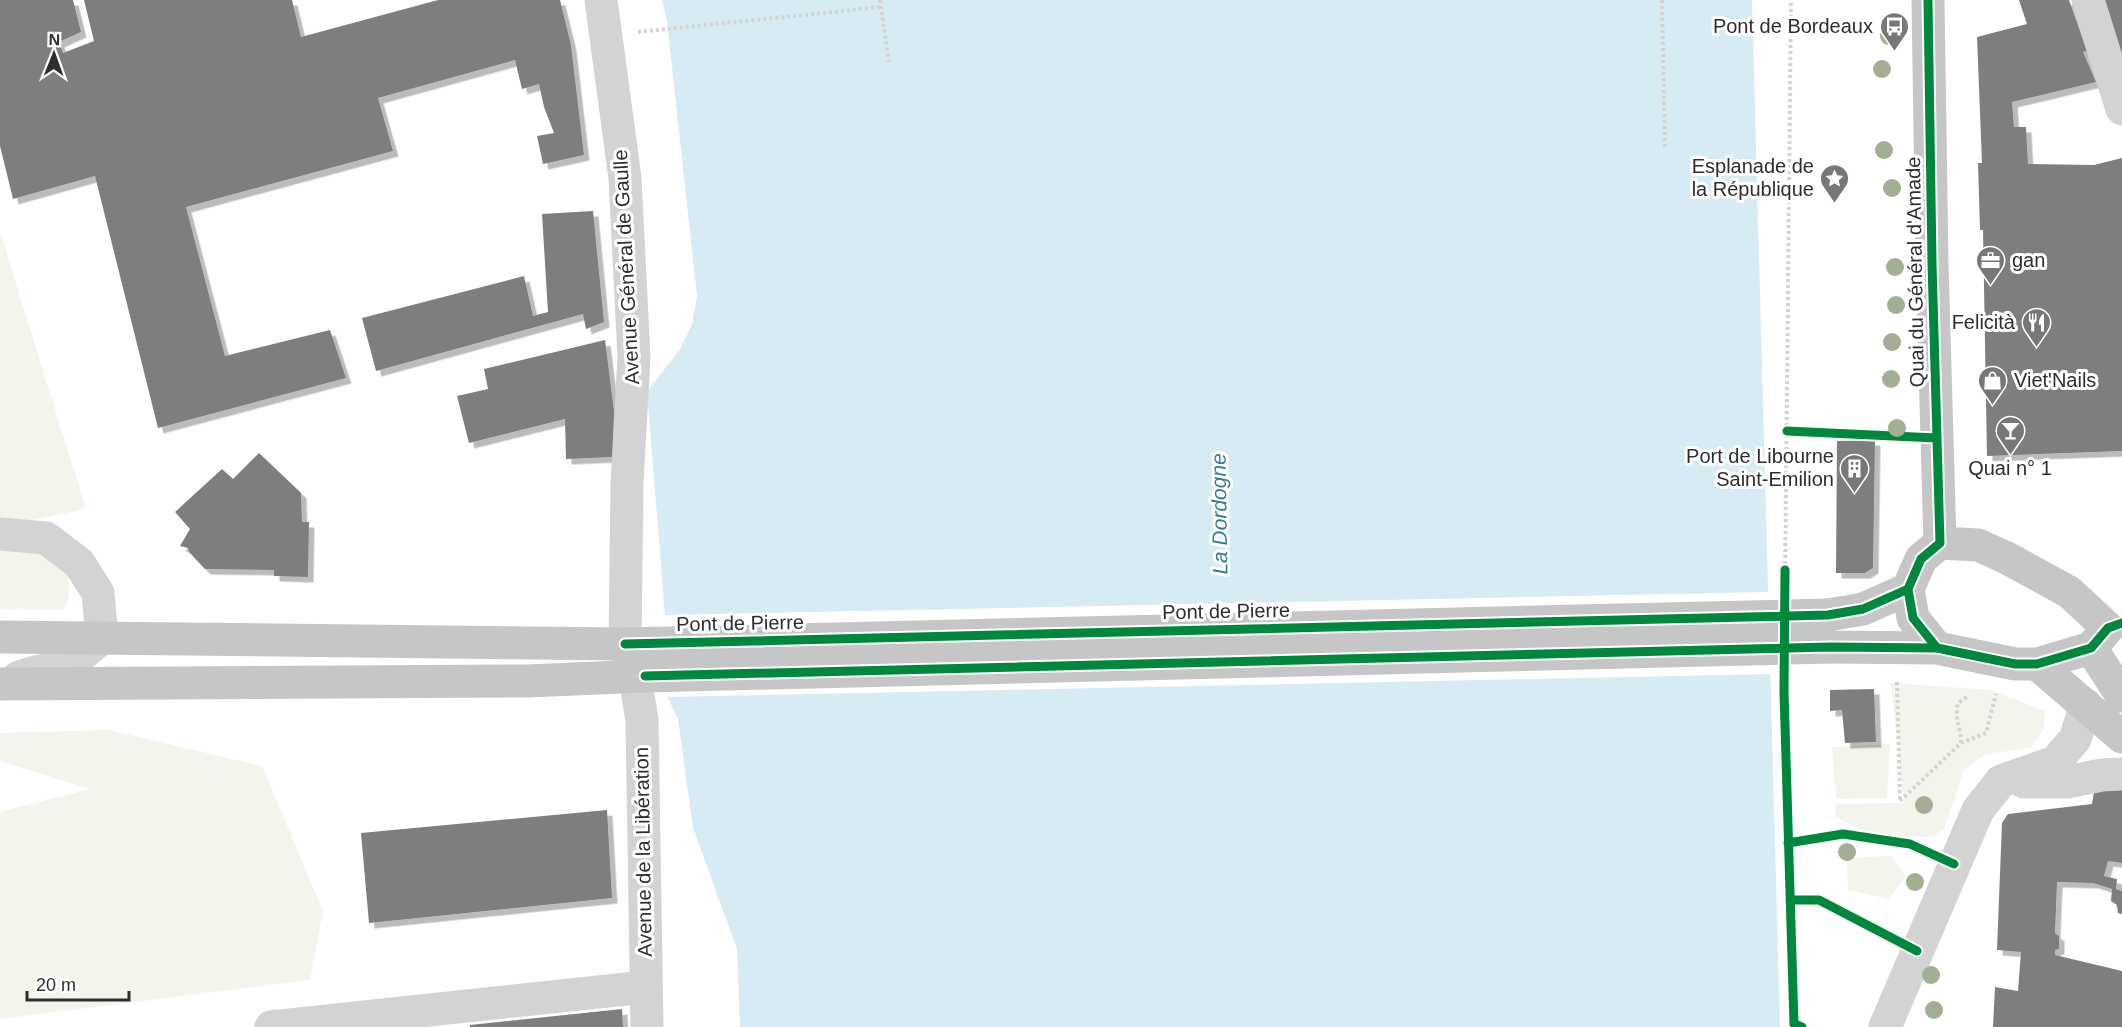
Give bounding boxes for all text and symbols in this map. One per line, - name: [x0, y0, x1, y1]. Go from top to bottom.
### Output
- bus stop icon: Pont de Bordeaux: [1878, 10, 1910, 52]
- place label: Pont de Bordeaux: [1713, 15, 1873, 37]
- north arrow: [24, 24, 84, 84]
- text: N: [48, 31, 60, 48]
- street label: Avenue Général de Gaulle: [609, 149, 643, 385]
- place label: Esplanade de la République: [1692, 155, 1814, 200]
- street label: Quai du Général d'Amade: [1902, 157, 1928, 387]
- place icon: Esplanade de la République: [1819, 162, 1851, 204]
- office icon: gan: [1975, 244, 2007, 286]
- place label: gan: [2012, 249, 2045, 271]
- restaurant icon: Felicità: [2020, 306, 2052, 348]
- place label: Felicità: [1952, 311, 2016, 333]
- shop icon: Viet'Nails: [1977, 364, 2009, 406]
- place label: Viet'Nails: [2014, 369, 2096, 391]
- bar icon: Quai n° 1: [1994, 414, 2026, 456]
- place label: Port de Libourne Saint-Emilion: [1686, 445, 1834, 490]
- building icon: Port de Libourne Saint-Emilion: [1839, 452, 1871, 494]
- water label: La Dordogne: [1206, 453, 1232, 575]
- place label: Quai n° 1: [1968, 457, 2052, 479]
- street label: Pont de Pierre: [1162, 599, 1290, 623]
- street label: Pont de Pierre: [676, 611, 804, 635]
- street label: Avenue de la Libération: [630, 747, 656, 957]
- scale bar: [27, 964, 129, 1002]
- text: 20 m: [36, 975, 76, 995]

